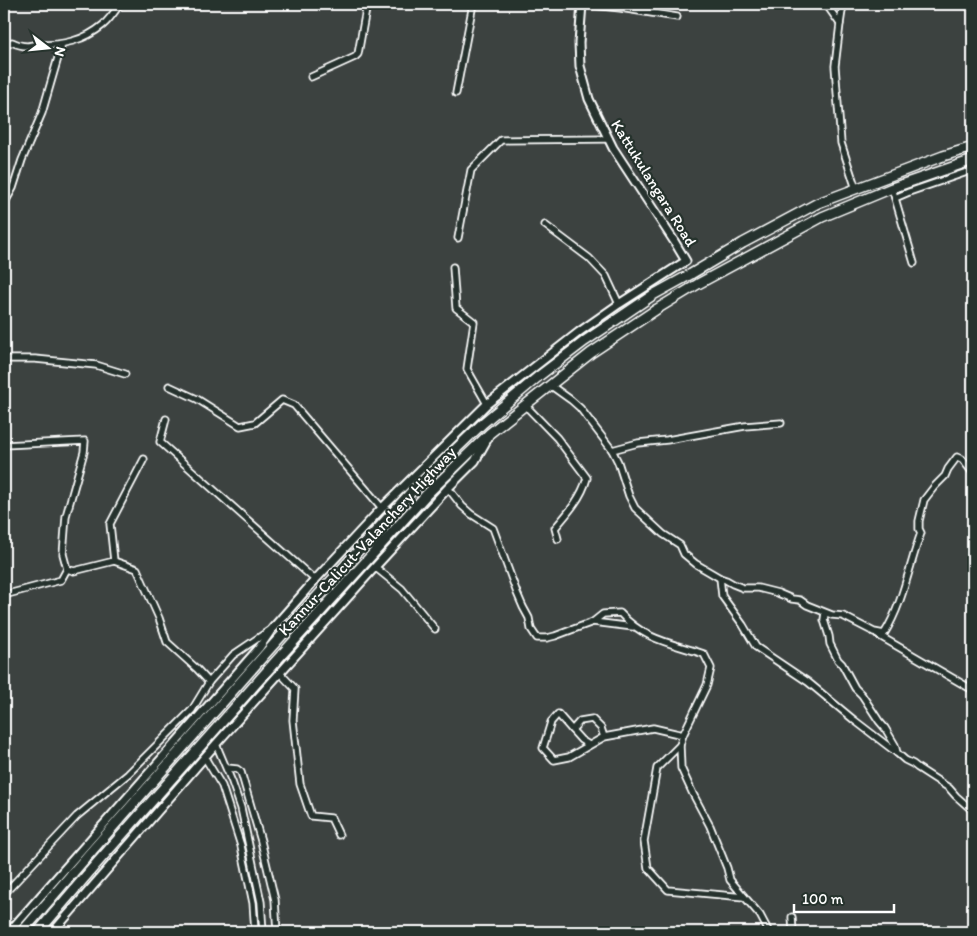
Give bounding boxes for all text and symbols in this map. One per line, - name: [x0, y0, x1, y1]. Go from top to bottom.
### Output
- north arrow: [22, 22, 72, 72]
- text: N: [51, 45, 69, 58]
- street label: Kattukulangara Road: [607, 116, 701, 250]
- street label: Kannur-Calicut-Valanchery Highway: [274, 442, 460, 639]
- scale bar: [794, 881, 894, 913]
- text: 100 m: [802, 890, 844, 908]

